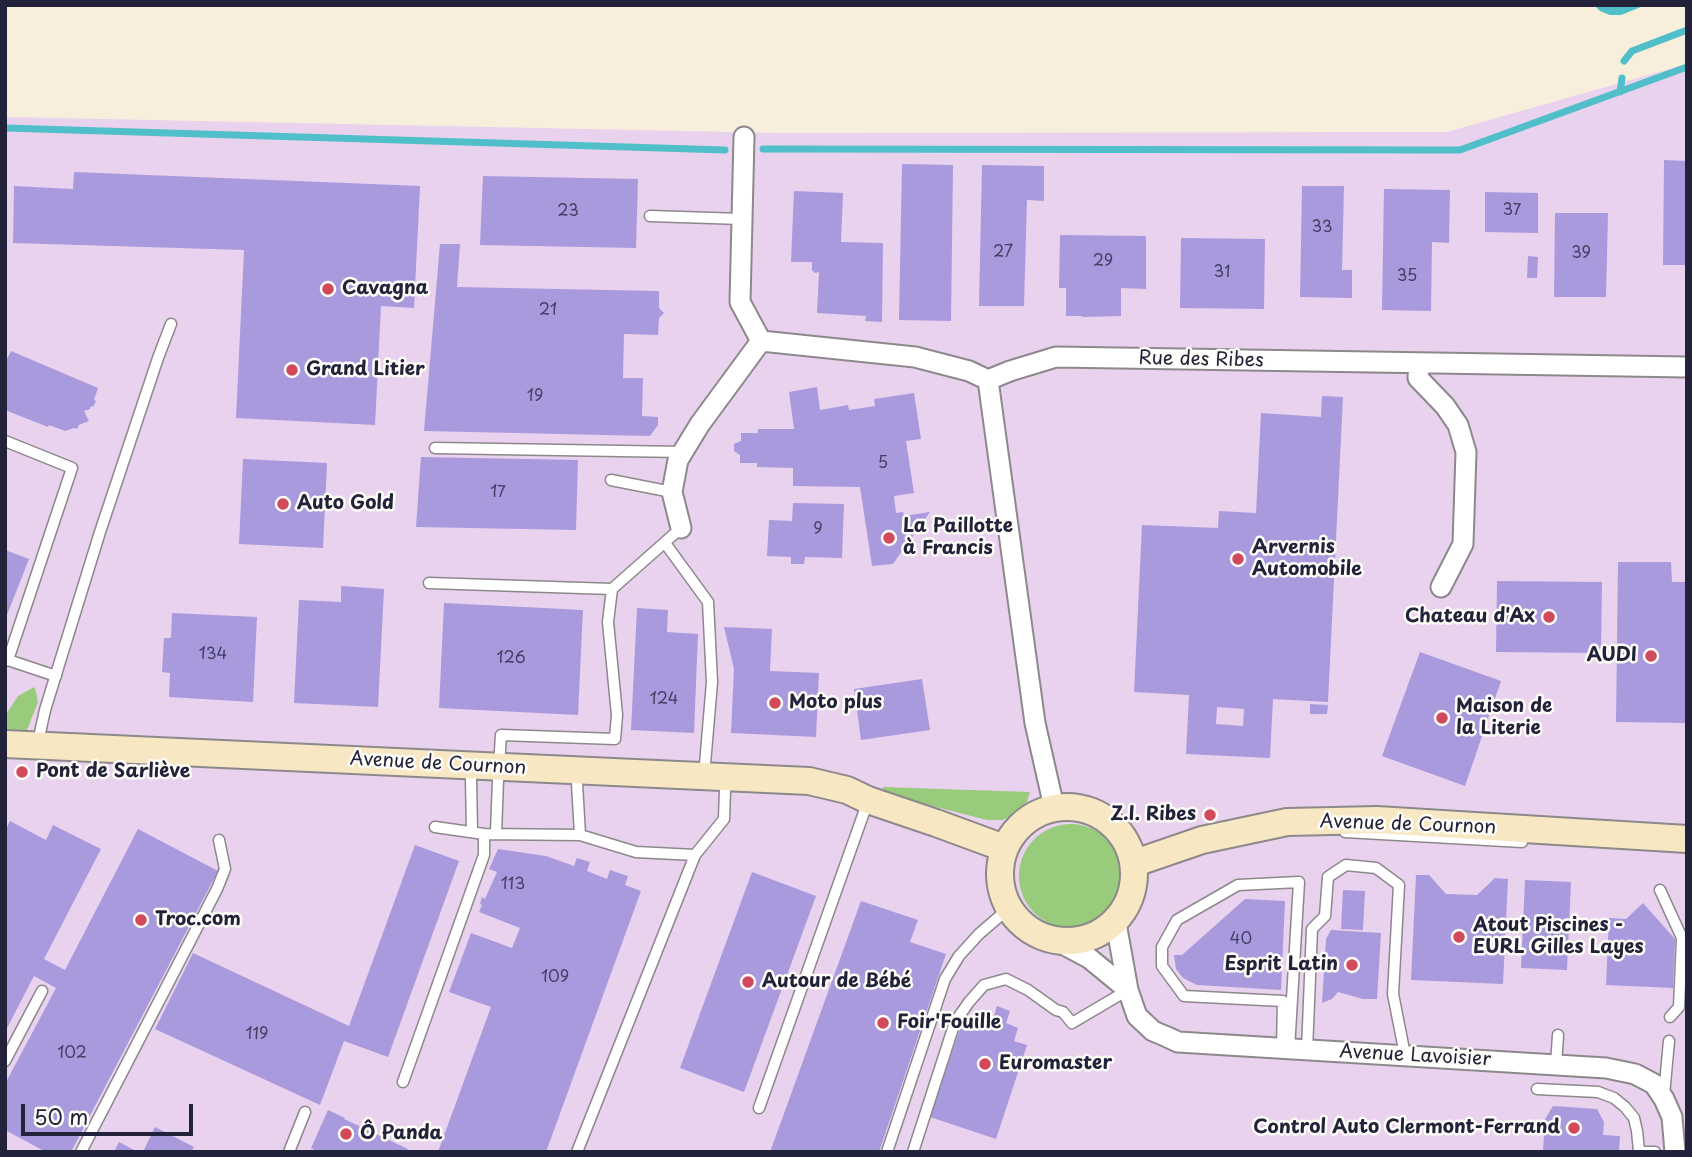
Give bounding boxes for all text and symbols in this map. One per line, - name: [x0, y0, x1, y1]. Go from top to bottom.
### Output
- house number: 37: [1503, 201, 1521, 221]
- house number: 23: [557, 202, 579, 222]
- house number: 33: [1311, 218, 1333, 238]
- house number: 27: [993, 243, 1013, 263]
- house number: 39: [1571, 244, 1591, 264]
- house number: 29: [1093, 252, 1113, 272]
- house number: 31: [1214, 263, 1230, 283]
- house number: 35: [1397, 267, 1417, 287]
- place label: Cavagna: [342, 278, 428, 300]
- marker: Cavagna: [320, 281, 336, 297]
- house number: 21: [539, 301, 557, 321]
- street label: Rue des Ribes: [1138, 348, 1264, 372]
- place label: Grand Litier: [306, 359, 425, 381]
- marker: Grand Litier: [284, 362, 300, 378]
- house number: 19: [527, 387, 543, 407]
- house number: 5: [878, 454, 888, 474]
- house number: 17: [490, 483, 506, 503]
- place label: Auto Gold: [297, 493, 394, 515]
- marker: Auto Gold: [275, 496, 291, 512]
- place label: La Paillotte à Francis: [903, 516, 1013, 560]
- house number: 9: [813, 520, 823, 540]
- marker: La Paillotte à Francis: [881, 530, 897, 546]
- place label: Arvernis Automobile: [1252, 537, 1362, 581]
- marker: Arvernis Automobile: [1230, 551, 1246, 567]
- place label: Chateau d'Ax: [1405, 606, 1535, 628]
- marker: Chateau d'Ax: [1541, 609, 1557, 625]
- house number: 134: [199, 645, 227, 665]
- place label: AUDI: [1587, 645, 1637, 667]
- marker: AUDI: [1643, 648, 1659, 664]
- house number: 126: [496, 649, 526, 669]
- house number: 124: [650, 690, 678, 710]
- place label: Moto plus: [789, 692, 882, 714]
- marker: Moto plus: [767, 695, 783, 711]
- place label: Maison de la Literie: [1456, 696, 1552, 740]
- marker: Maison de la Literie: [1434, 710, 1450, 726]
- street label: Avenue de Cournon: [349, 748, 527, 780]
- place label: Pont de Sarliève: [36, 761, 190, 783]
- marker: Pont de Sarliève: [14, 764, 30, 780]
- place label: Z.I. Ribes: [1110, 804, 1196, 826]
- marker: Z.I. Ribes: [1202, 807, 1218, 823]
- street label: Avenue de Cournon: [1319, 811, 1497, 839]
- house number: 113: [501, 875, 525, 895]
- place label: Troc.com: [155, 909, 241, 931]
- marker: Troc.com: [133, 912, 149, 928]
- place label: Atout Piscines - EURL Gilles Layes: [1473, 915, 1644, 959]
- marker: Atout Piscines - EURL Gilles Layes: [1451, 929, 1467, 945]
- house number: 40: [1230, 930, 1252, 950]
- place label: Esprit Latin: [1225, 954, 1338, 976]
- marker: Esprit Latin: [1344, 957, 1360, 973]
- house number: 109: [541, 968, 569, 988]
- place label: Autour de Bébé: [762, 971, 911, 993]
- marker: Autour de Bébé: [740, 974, 756, 990]
- place label: Foir'Fouille: [897, 1012, 1001, 1034]
- marker: Foir'Fouille: [875, 1015, 891, 1031]
- house number: 119: [246, 1025, 268, 1045]
- street label: Avenue Lavoisier: [1339, 1041, 1491, 1071]
- house number: 102: [57, 1044, 87, 1064]
- place label: Euromaster: [999, 1053, 1112, 1075]
- marker: Euromaster: [977, 1056, 993, 1072]
- scale bar: [24, 1090, 196, 1134]
- text: 50 m: [34, 1100, 88, 1132]
- place label: Control Auto Clermont-Ferrand: [1253, 1117, 1560, 1139]
- marker: Control Auto Clermont-Ferrand: [1566, 1120, 1582, 1136]
- place label: Ô Panda: [360, 1123, 442, 1145]
- marker: Ô Panda: [338, 1126, 354, 1142]

